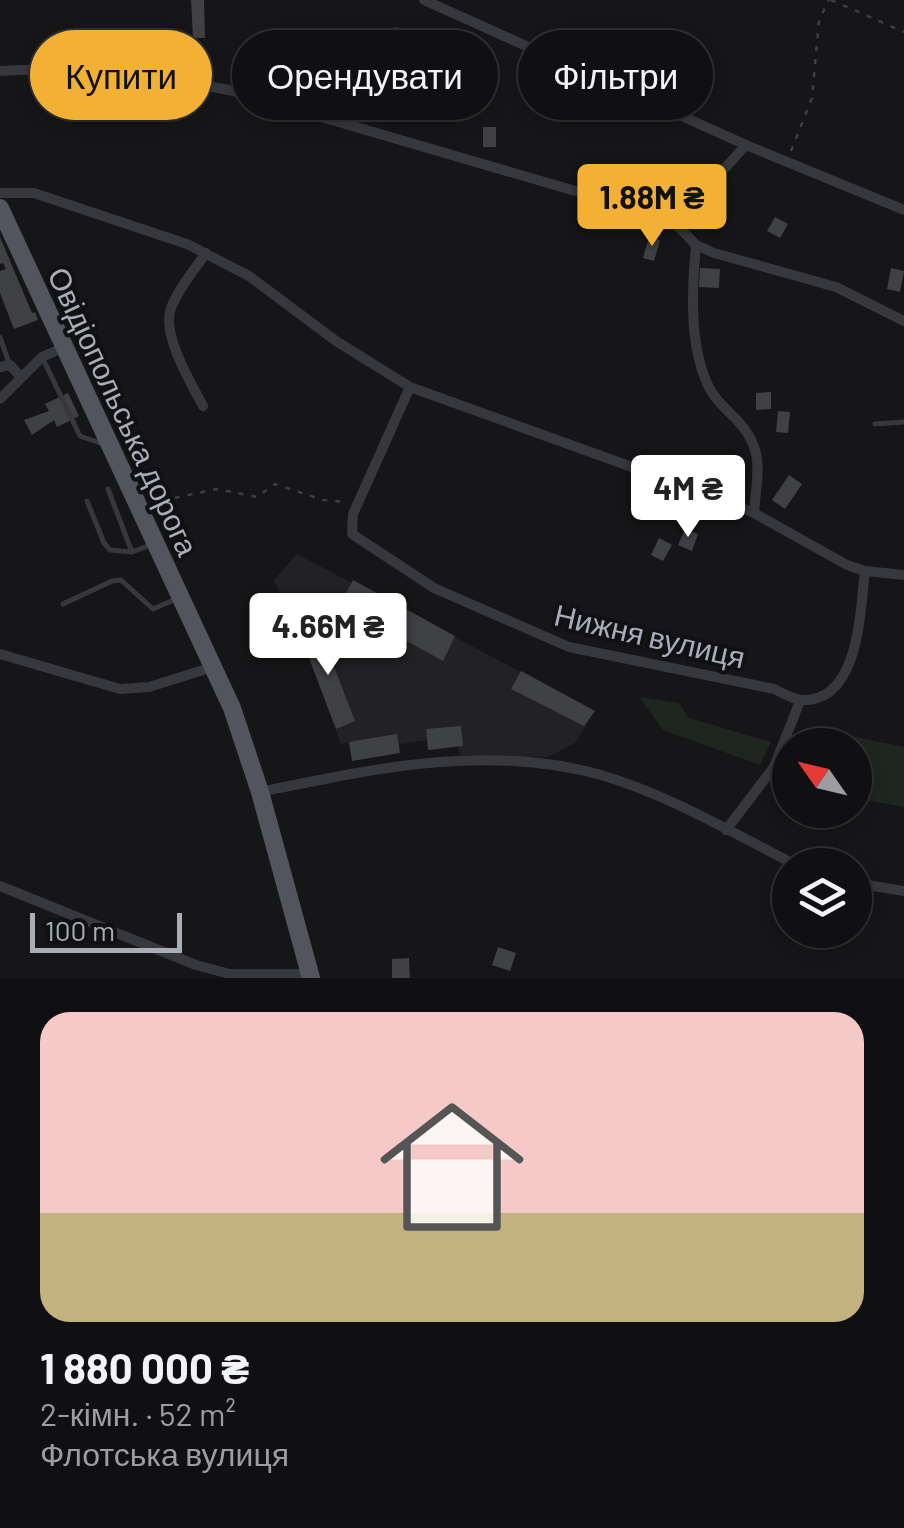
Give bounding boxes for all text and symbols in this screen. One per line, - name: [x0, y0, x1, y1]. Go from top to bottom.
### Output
- chip: Купити: [30, 30, 212, 120]
- chip: Орендувати: [232, 30, 498, 120]
- chip: Фільтри: [518, 30, 713, 120]
- pin: 1.88M ₴: [560, 164, 744, 249]
- text: 1.88M ₴: [599, 177, 705, 215]
- street label: Овідіопольська дорога: [41, 261, 207, 561]
- pin: 4M ₴: [629, 455, 747, 540]
- text: 4M ₴: [653, 468, 723, 506]
- pin: 4.66M ₴: [236, 593, 420, 678]
- street label: Нижня вулиця: [551, 596, 749, 674]
- text: 4.66M ₴: [272, 606, 385, 644]
- north arrow: [772, 728, 872, 828]
- map controls: [772, 728, 872, 948]
- button: layers: [772, 848, 872, 948]
- scale bar: [30, 908, 182, 953]
- text: 100 m: [45, 913, 115, 947]
- icon: home: [362, 1077, 542, 1257]
- text: 1 880 000 ₴: [40, 1342, 249, 1392]
- text: 2-кімн. · 52 m²: [40, 1394, 236, 1432]
- text: Флотська вулиця: [40, 1434, 289, 1472]

